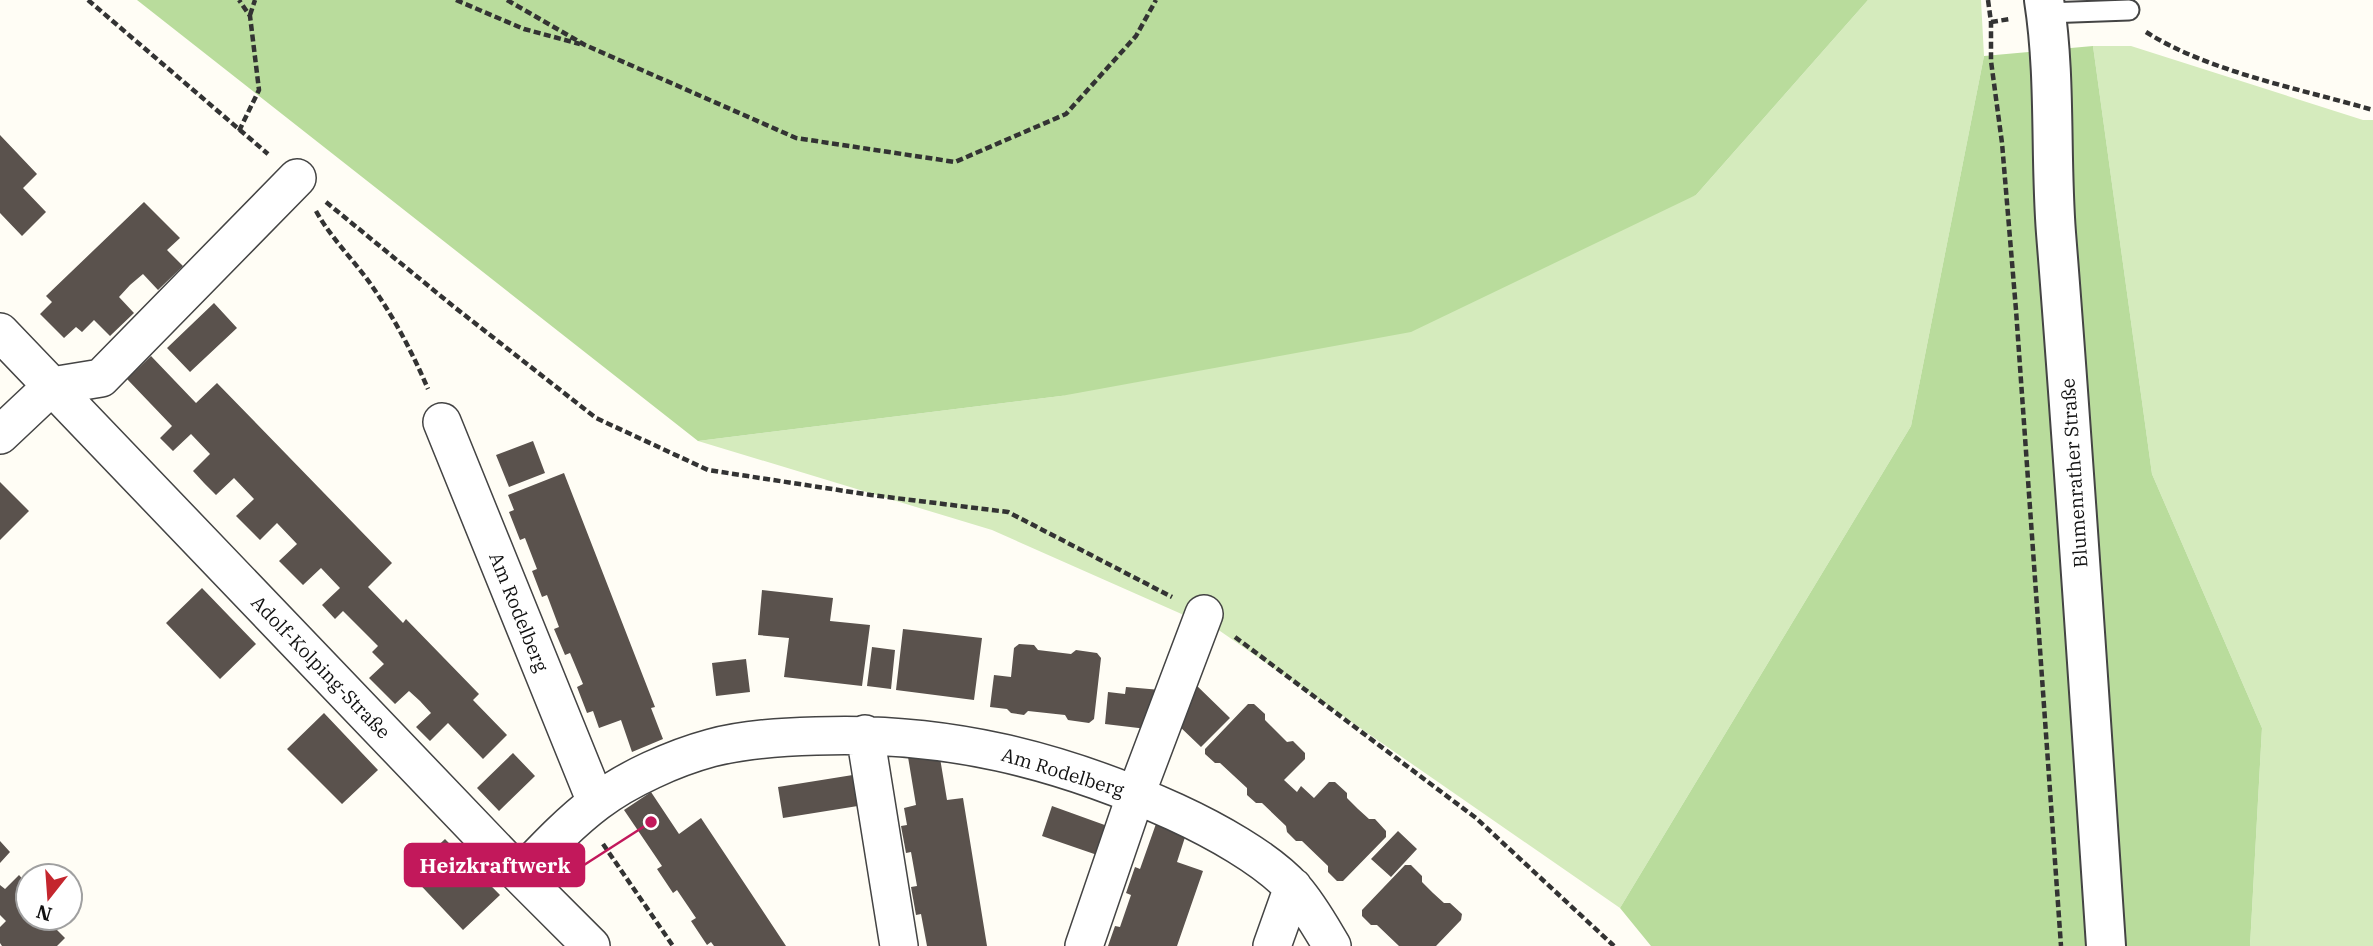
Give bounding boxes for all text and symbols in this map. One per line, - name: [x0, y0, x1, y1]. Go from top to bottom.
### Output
- street label: Blumenrather Straße: [2055, 377, 2093, 569]
- street label: Am Rodelberg: [484, 549, 554, 676]
- street label: Adolf-Kolping-Straße: [246, 590, 396, 744]
- street label: Am Rodelberg: [999, 742, 1128, 802]
- callout: Heizkraftwerk: [405, 844, 584, 886]
- text: Heizkraftwerk: [420, 851, 570, 879]
- north arrow: [14, 862, 84, 932]
- text: N: [33, 900, 55, 927]

